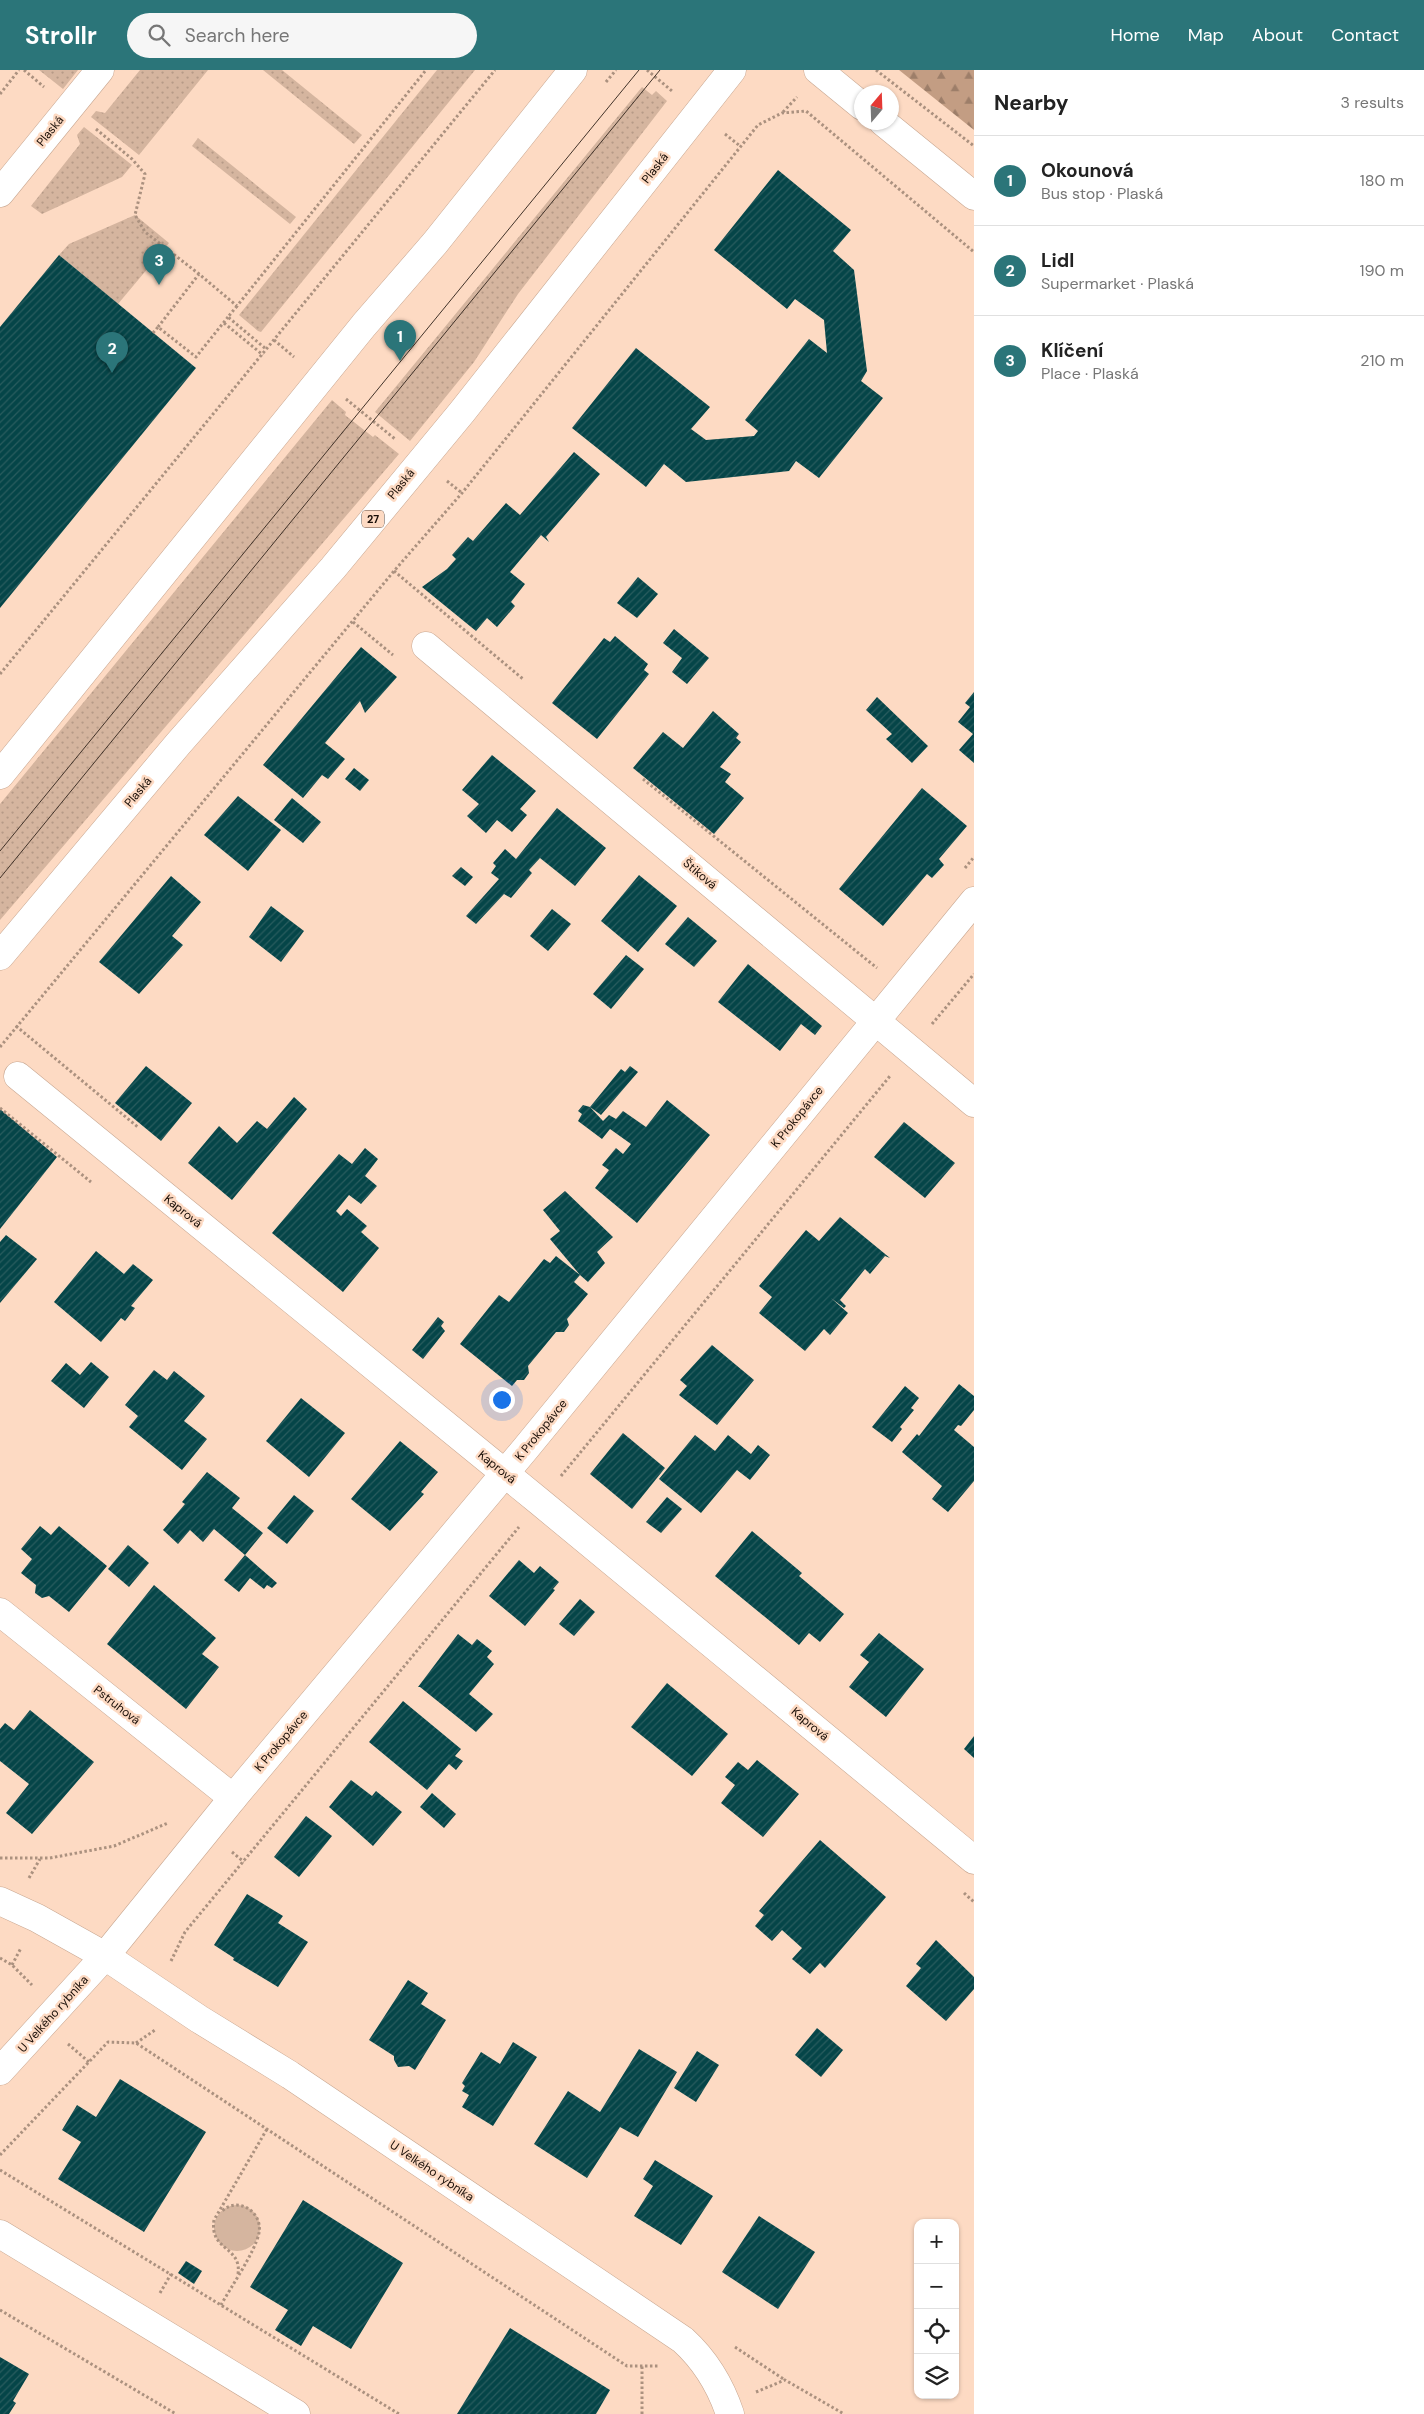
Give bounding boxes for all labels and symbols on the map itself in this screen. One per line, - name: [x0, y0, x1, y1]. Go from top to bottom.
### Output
- north arrow: [854, 85, 899, 130]
- street label: Plaská: [33, 112, 67, 150]
- street label: Plaská: [638, 149, 672, 187]
- pin: 3: [143, 244, 175, 285]
- pin: 1: [384, 320, 416, 361]
- pin: 2: [96, 332, 128, 373]
- street label: Plaská: [384, 465, 418, 503]
- road number: 27: [362, 510, 384, 528]
- street label: Plaská: [121, 774, 155, 810]
- street label: Štiková: [680, 855, 720, 893]
- street label: K Prokopávce: [767, 1083, 827, 1151]
- street label: Kaprová: [161, 1191, 205, 1231]
- your location: [489, 1387, 515, 1413]
- street label: K Prokopávce: [511, 1396, 571, 1464]
- street label: Kaprová: [475, 1447, 519, 1487]
- street label: Pstruhová: [90, 1682, 144, 1728]
- street label: Kaprová: [788, 1704, 832, 1744]
- street label: K Prokopávce: [251, 1707, 311, 1775]
- street label: U Velkého rybníka: [14, 1972, 92, 2056]
- street label: U Velkého rybníka: [387, 2137, 477, 2205]

